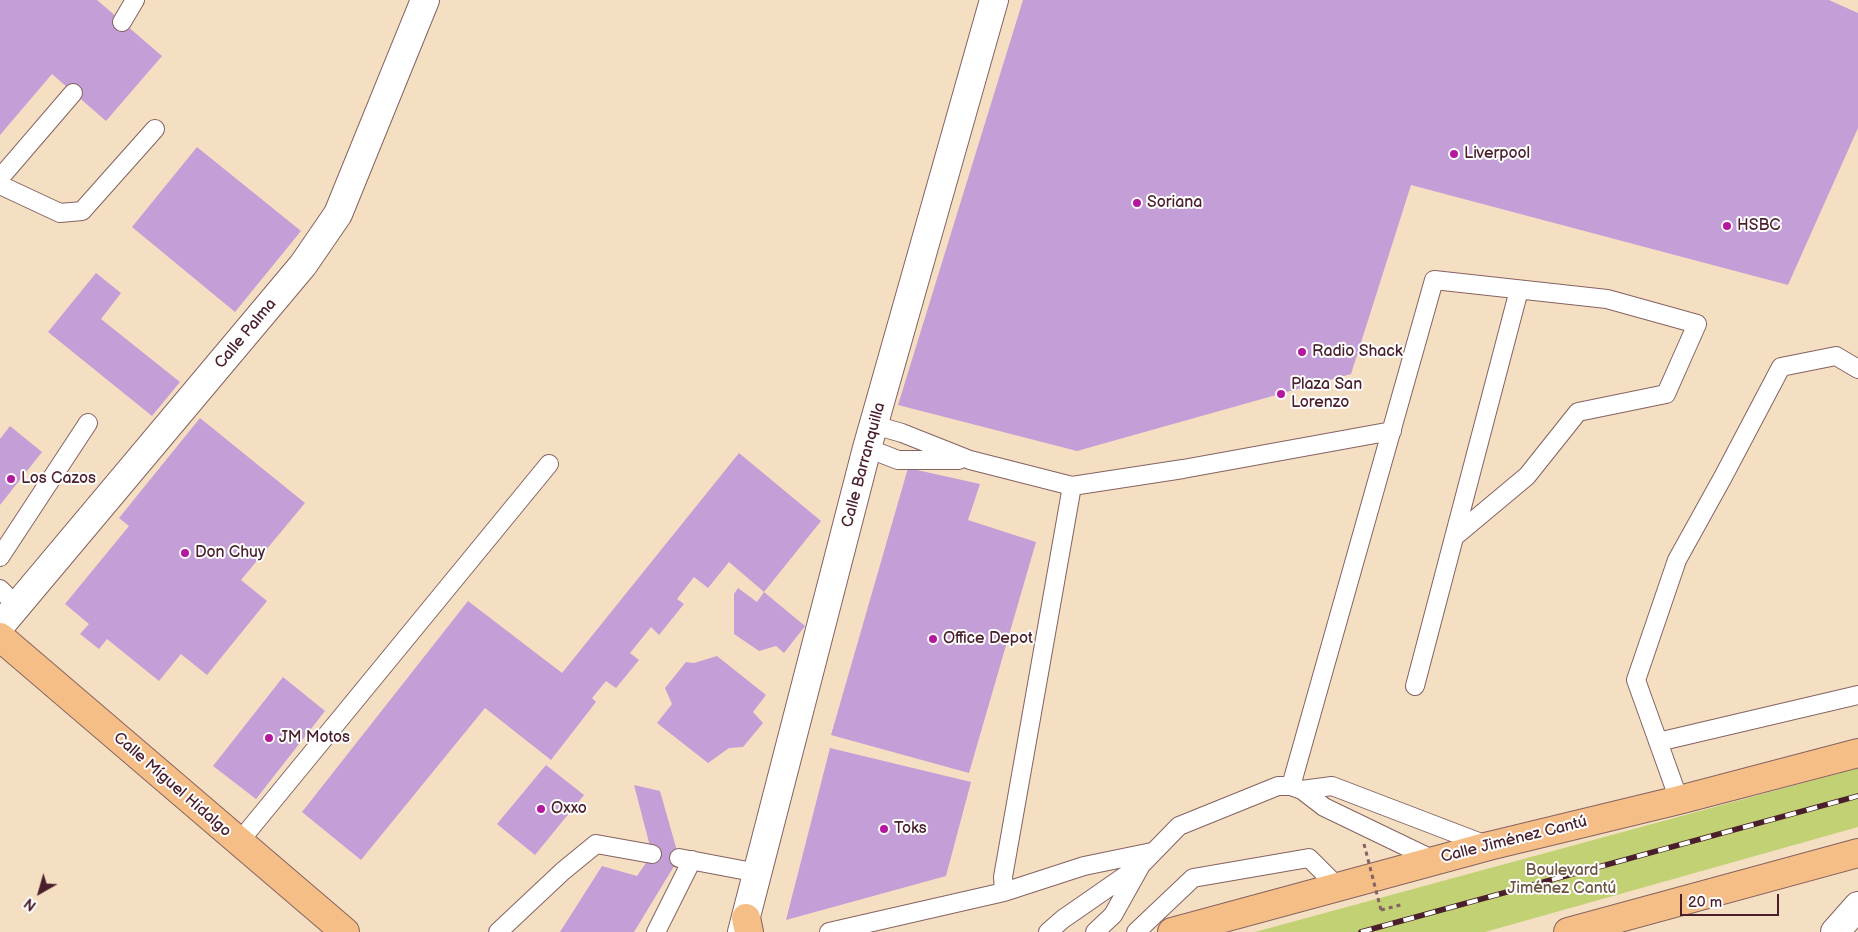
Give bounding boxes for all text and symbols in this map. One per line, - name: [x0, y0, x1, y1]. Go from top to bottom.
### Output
- place label: Liverpool: [1464, 144, 1530, 164]
- marker: Liverpool: [1448, 148, 1460, 160]
- place label: Soriana: [1147, 193, 1202, 213]
- marker: Soriana: [1131, 197, 1143, 209]
- place label: HSBC: [1737, 216, 1781, 236]
- marker: HSBC: [1721, 220, 1733, 232]
- street label: Calle Palma: [211, 295, 281, 373]
- place label: Radio Shack: [1312, 342, 1403, 362]
- marker: Radio Shack: [1296, 346, 1308, 358]
- place label: Plaza San Lorenzo: [1291, 375, 1362, 413]
- marker: Plaza San Lorenzo: [1275, 388, 1287, 400]
- street label: Calle Barranquilla: [838, 400, 890, 530]
- place label: Los Cazos: [21, 469, 96, 489]
- marker: Los Cazos: [5, 473, 17, 485]
- place label: Don Chuy: [195, 543, 265, 563]
- marker: Don Chuy: [179, 547, 191, 559]
- place label: Office Depot: [943, 629, 1033, 649]
- marker: Office Depot: [927, 633, 939, 645]
- place label: JM Motos: [279, 728, 350, 748]
- street label: Calle Míguel Hidalgo: [109, 729, 235, 841]
- marker: JM Motos: [263, 732, 275, 744]
- place label: Oxxo: [551, 799, 587, 819]
- marker: Oxxo: [535, 803, 547, 815]
- street label: Calle Jiménez Cantú: [1439, 813, 1589, 867]
- place label: Toks: [894, 819, 927, 839]
- marker: Toks: [878, 823, 890, 835]
- park label: Boulevard Jiménez Cantú: [1508, 861, 1616, 899]
- north arrow: [15, 867, 65, 917]
- scale bar: [1683, 884, 1782, 916]
- text: 20 m: [1688, 893, 1722, 912]
- text: N: [21, 894, 40, 914]

